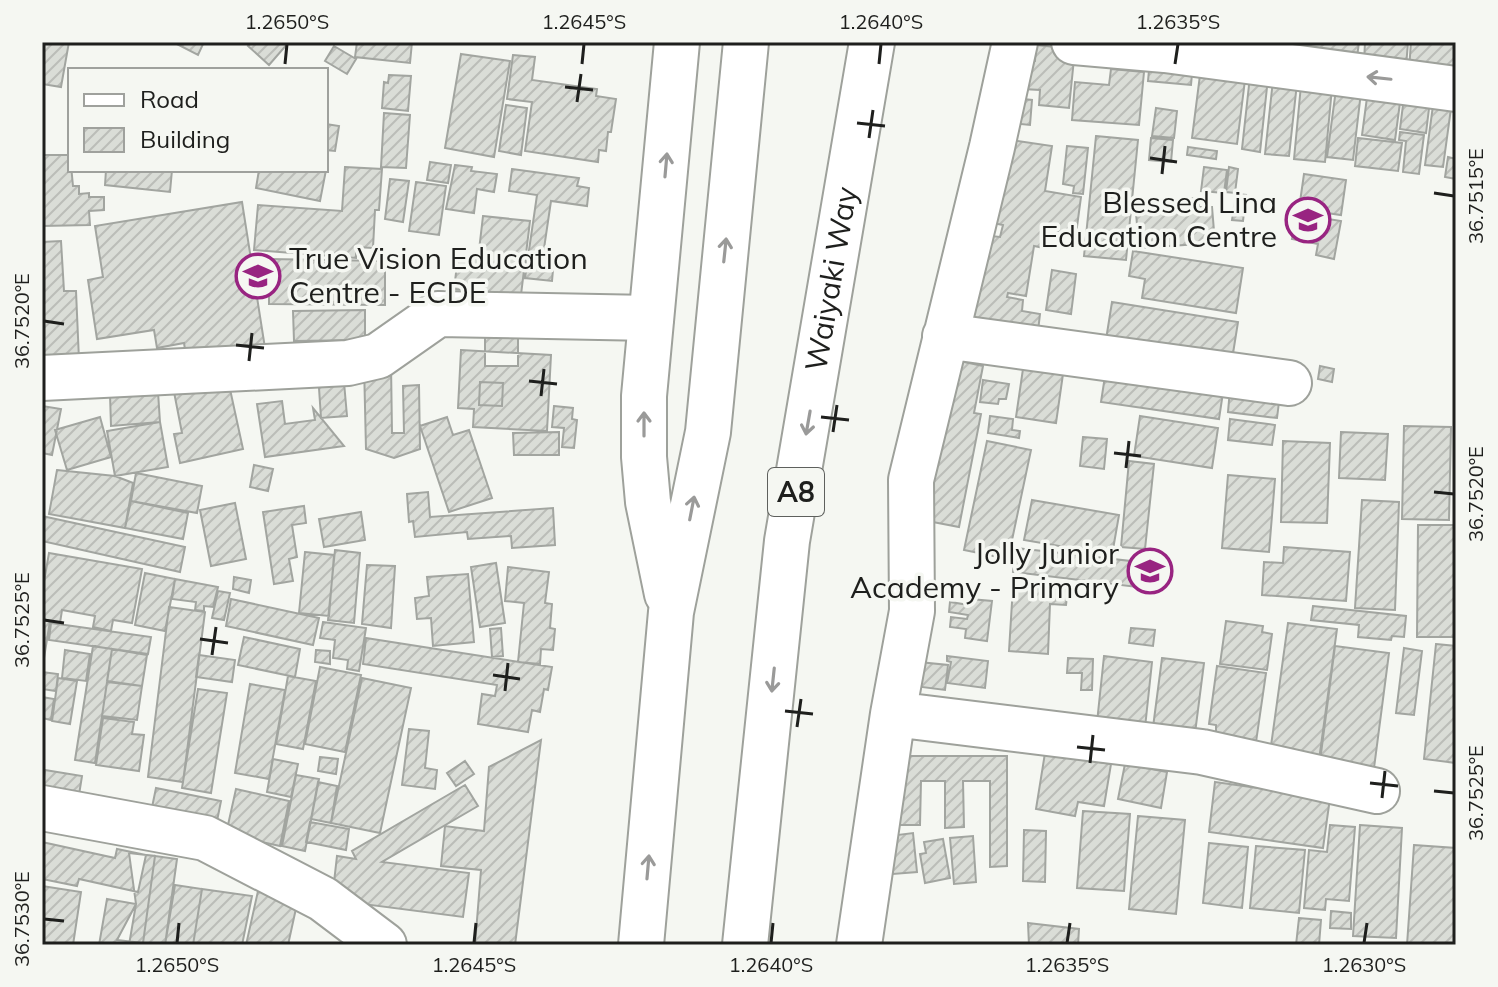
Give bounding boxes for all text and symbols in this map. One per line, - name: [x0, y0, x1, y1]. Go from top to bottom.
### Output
- text: 1.2650°S: [245, 9, 329, 34]
- text: 1.2645°S: [542, 9, 626, 34]
- text: 1.2640°S: [839, 9, 923, 34]
- text: 1.2635°S: [1136, 9, 1220, 34]
- legend: [68, 68, 328, 172]
- one-way arrow: [1366, 70, 1393, 85]
- text: Road: [140, 84, 199, 114]
- text: Building: [140, 124, 230, 154]
- text: 36.7515°E: [1463, 148, 1488, 244]
- one-way arrow: [659, 152, 674, 179]
- place label: Blessed Lina Education Centre: [1040, 183, 1277, 255]
- street label: Waiyaki Way: [796, 184, 865, 374]
- school or university icon: Blessed Lina Education Centre: [1284, 196, 1332, 244]
- one-way arrow: [718, 237, 733, 264]
- place label: True Vision Education Centre - ECDE: [289, 239, 588, 311]
- school or university icon: True Vision Education Centre - ECDE: [234, 252, 282, 300]
- text: 36.7520°E: [9, 273, 34, 369]
- one-way arrow: [799, 409, 814, 435]
- one-way arrow: [636, 411, 652, 438]
- text: 36.7520°E: [1463, 446, 1488, 542]
- road number: A8: [768, 468, 824, 516]
- one-way arrow: [685, 495, 700, 521]
- place label: Jolly Junior Academy - Primary: [850, 534, 1119, 606]
- school or university icon: Jolly Junior Academy - Primary: [1126, 547, 1174, 595]
- text: 36.7525°E: [9, 572, 34, 668]
- one-way arrow: [765, 666, 780, 693]
- text: 36.7525°E: [1463, 745, 1488, 841]
- one-way arrow: [641, 854, 656, 881]
- text: 36.7530°E: [9, 871, 34, 967]
- text: 1.2650°S: [135, 952, 219, 977]
- text: 1.2645°S: [432, 952, 516, 977]
- text: 1.2640°S: [729, 952, 813, 977]
- text: 1.2635°S: [1025, 952, 1109, 977]
- text: 1.2630°S: [1322, 952, 1406, 977]

